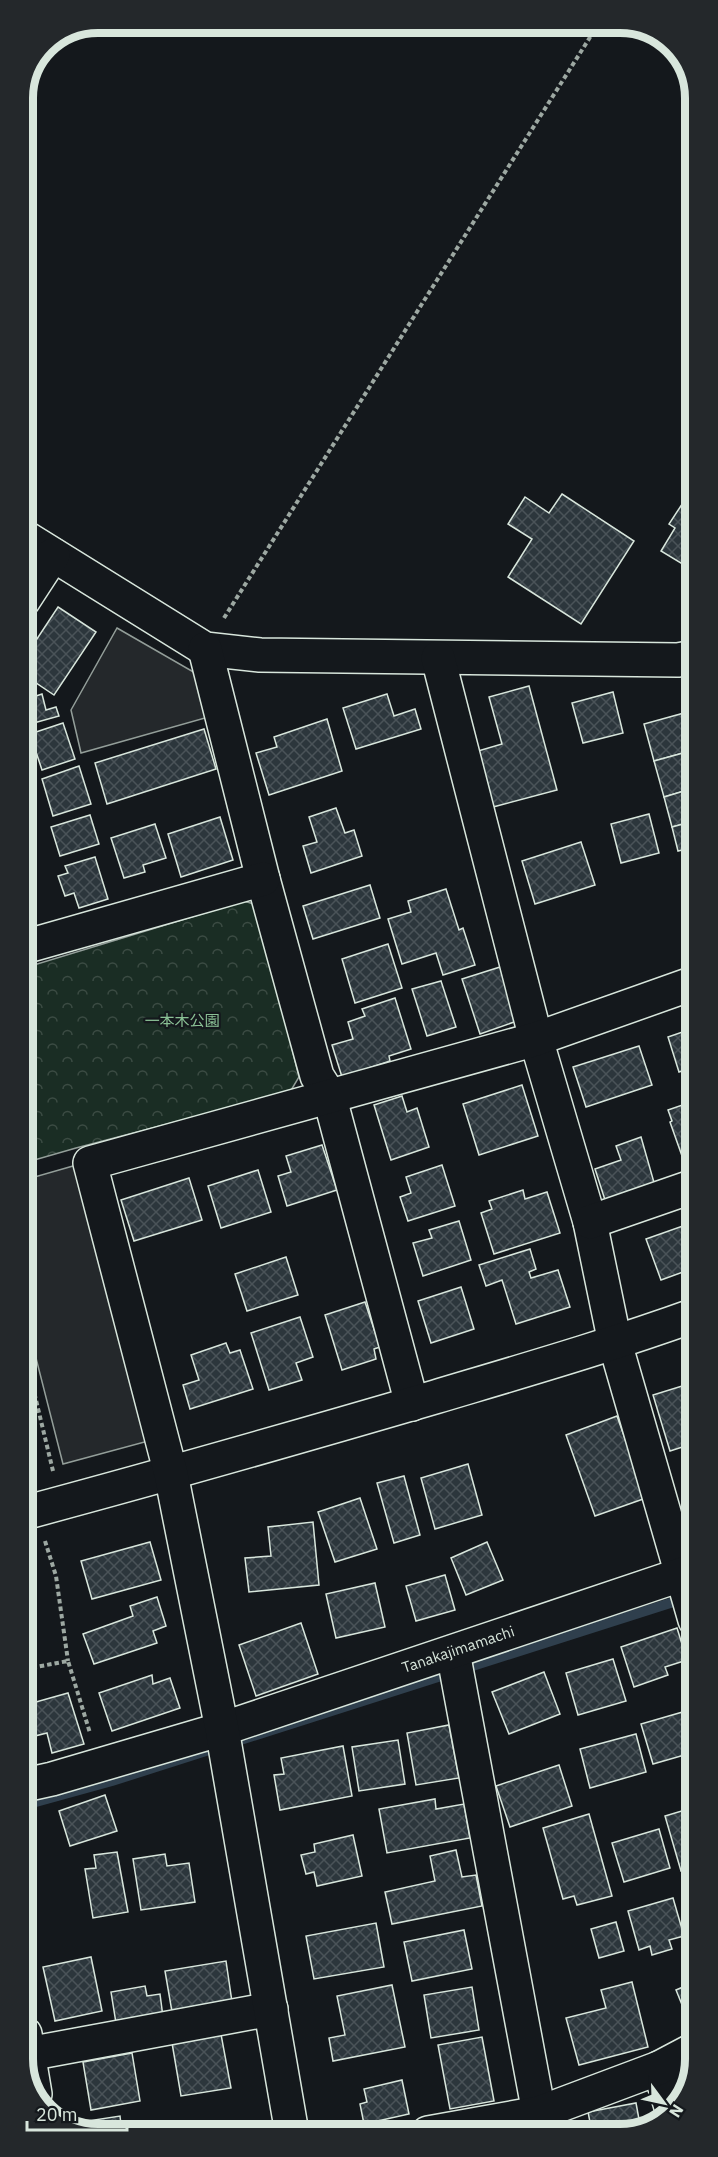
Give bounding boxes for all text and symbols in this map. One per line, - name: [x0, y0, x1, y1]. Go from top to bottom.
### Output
- park label: 一本木公園: [144, 1011, 220, 1030]
- street label: Tanakajimamachi: [399, 1621, 517, 1677]
- north arrow: [634, 2073, 694, 2133]
- scale bar: [27, 2094, 128, 2132]
- text: N: [665, 2101, 688, 2121]
- text: 20 m: [36, 2103, 78, 2126]

